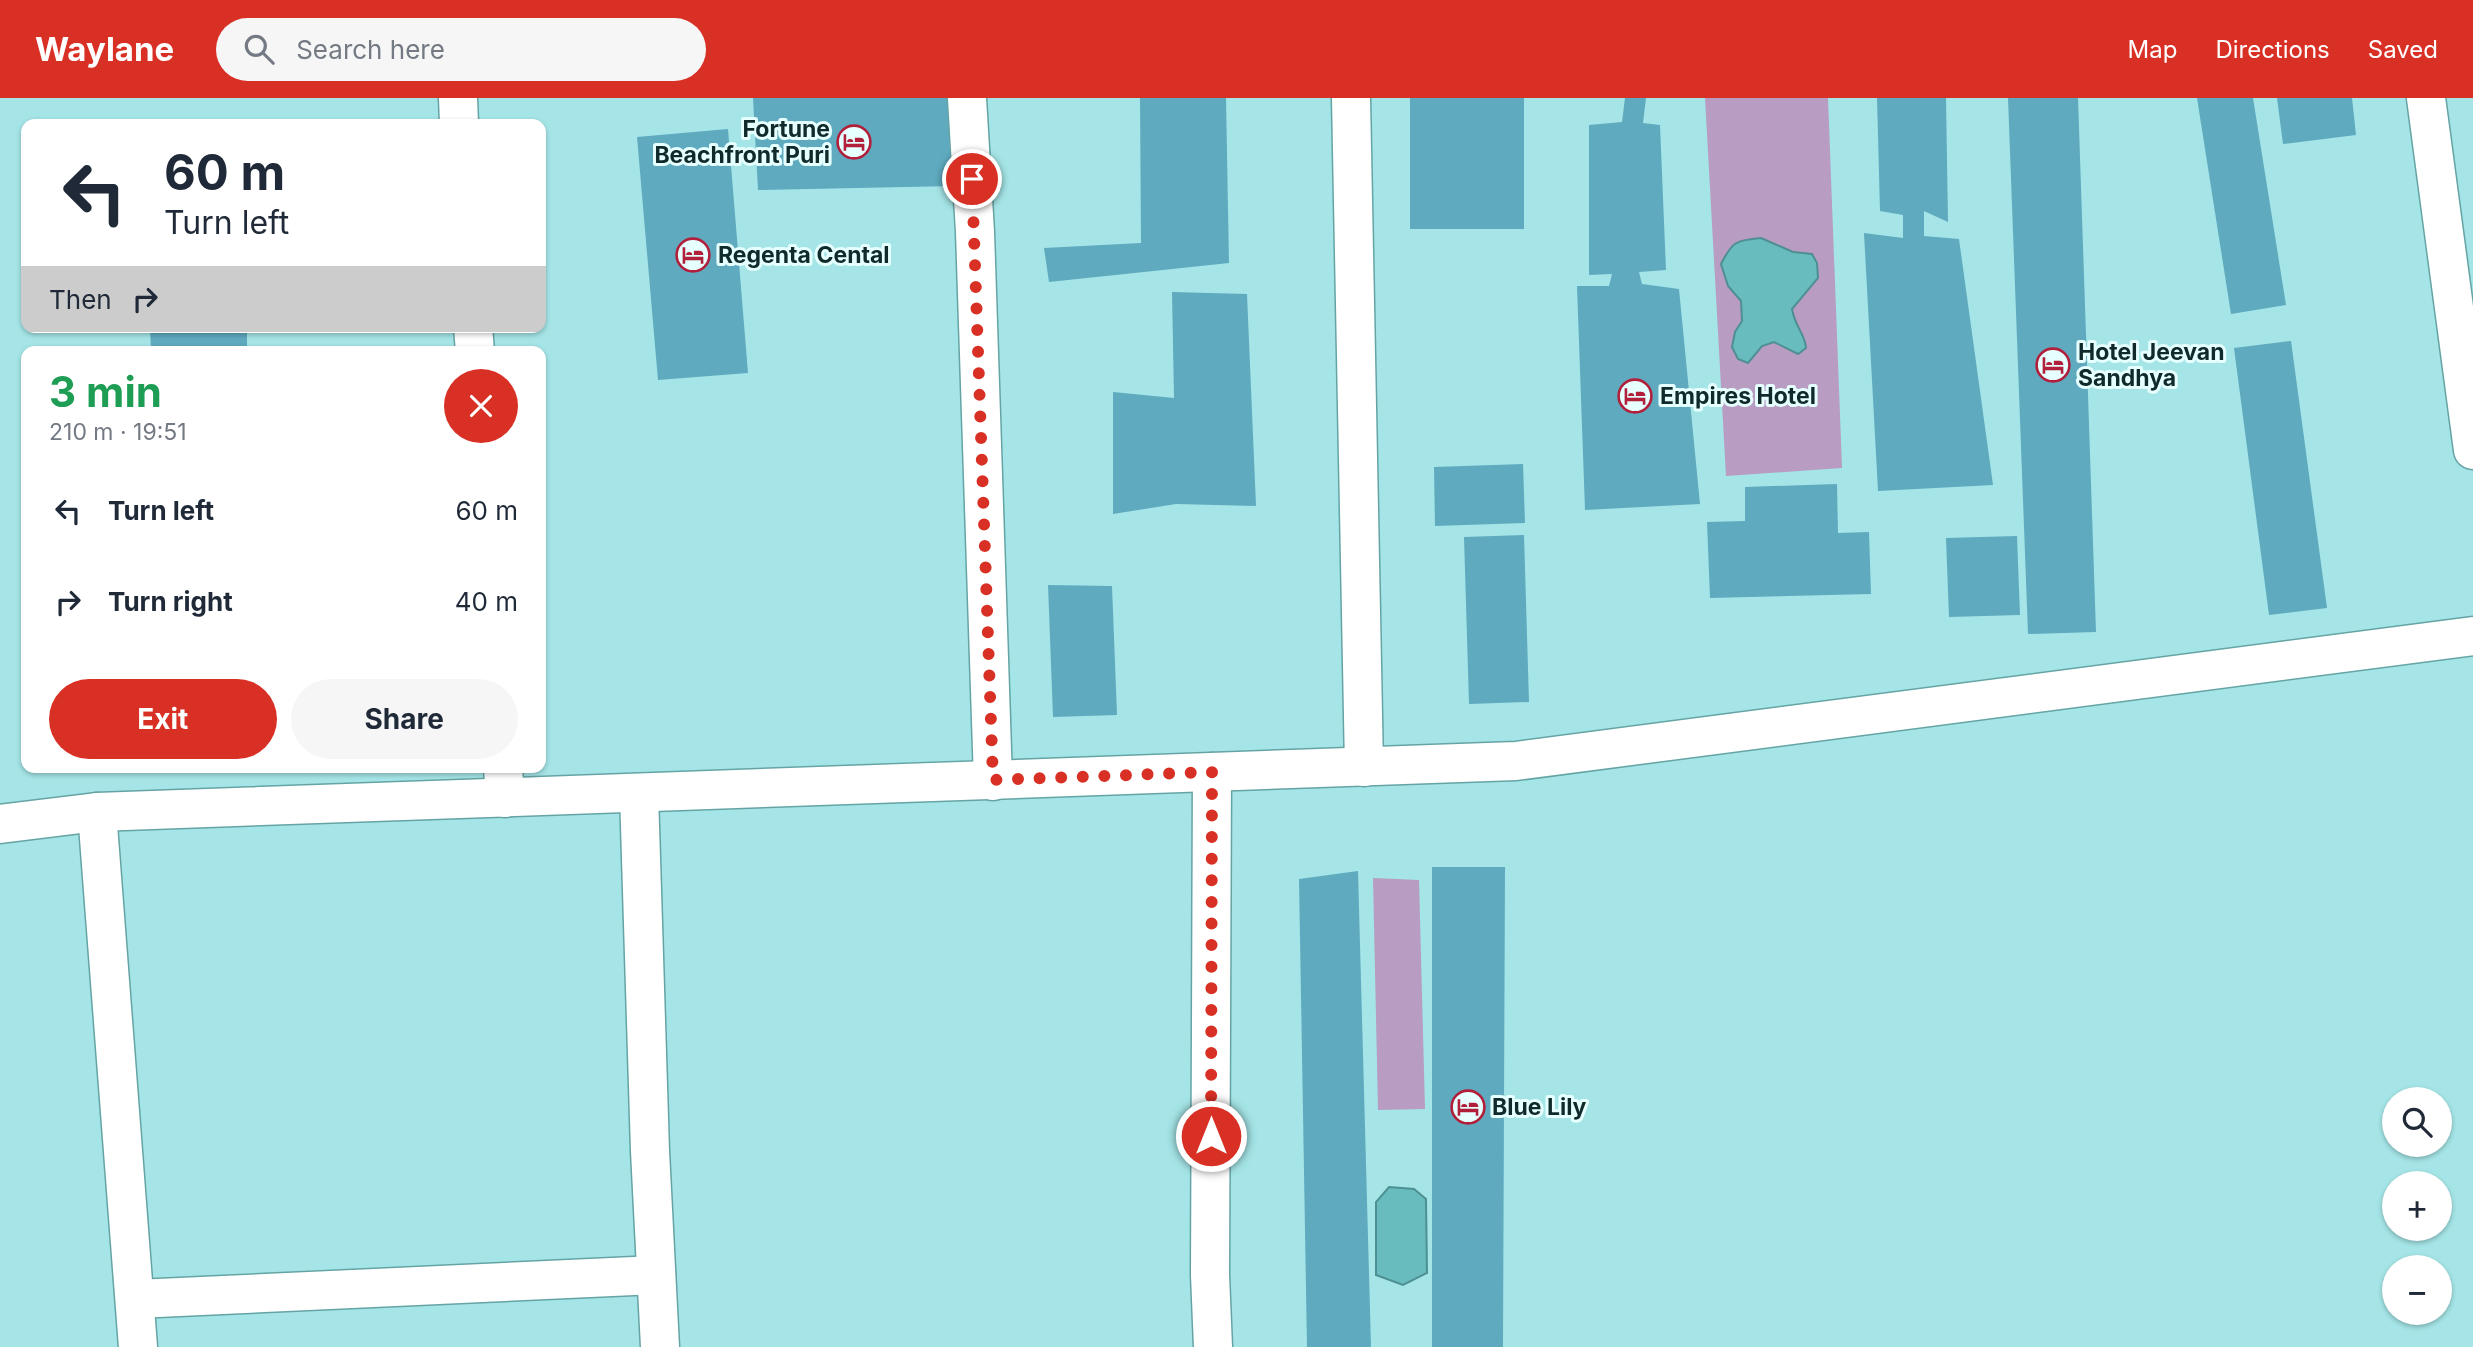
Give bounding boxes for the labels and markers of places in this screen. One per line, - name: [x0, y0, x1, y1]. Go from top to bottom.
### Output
- place label: Fortune Beachfront Puri: [654, 115, 830, 169]
- hotel icon: Fortune Beachfront Puri: [835, 123, 873, 161]
- pin: [942, 149, 1002, 209]
- hotel icon: Regenta Cental: [674, 236, 712, 274]
- place label: Regenta Cental: [718, 241, 890, 269]
- place label: Hotel Jeevan Sandhya: [2078, 338, 2225, 392]
- hotel icon: Hotel Jeevan Sandhya: [2034, 346, 2072, 384]
- hotel icon: Empires Hotel: [1616, 377, 1654, 415]
- place label: Empires Hotel: [1660, 382, 1816, 410]
- hotel icon: Blue Lily: [1449, 1088, 1487, 1126]
- place label: Blue Lily: [1492, 1093, 1587, 1121]

